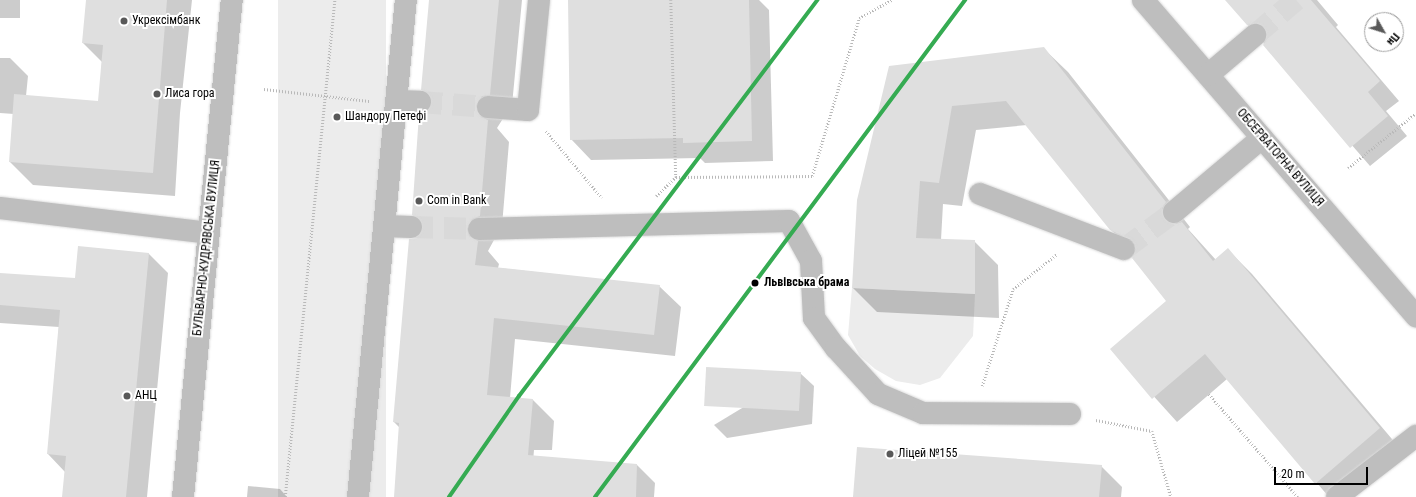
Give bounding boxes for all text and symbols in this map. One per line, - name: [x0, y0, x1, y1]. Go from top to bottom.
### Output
- north arrow: [1364, 12, 1404, 52]
- place label: Укрексімбанк: [132, 14, 200, 28]
- marker: Укрексімбанк: [119, 16, 129, 26]
- text: Пн: [1384, 30, 1402, 48]
- place label: Лиса гора: [165, 87, 215, 101]
- marker: Лиса гора: [152, 89, 162, 99]
- street label: ОБСЕРВАТОРНА ВУЛИЦЯ: [1234, 106, 1326, 210]
- place label: Шандору Петефі: [345, 110, 426, 124]
- marker: Шандору Петефі: [332, 112, 342, 122]
- street label: БУЛЬВАРНО-КУДРЯВСЬКА ВУЛИЦЯ: [191, 159, 223, 337]
- place label: Com in Bank: [427, 194, 486, 208]
- marker: Com in Bank: [414, 196, 424, 206]
- place label: Львівська брама: [764, 276, 849, 290]
- marker: Львівська брама: [749, 277, 761, 289]
- place label: АНЦ: [135, 389, 157, 403]
- marker: АНЦ: [122, 391, 132, 401]
- place label: Ліцей №155: [898, 447, 957, 461]
- marker: Ліцей №155: [885, 449, 895, 459]
- scale bar: [1276, 459, 1370, 485]
- text: 20 m: [1281, 467, 1305, 481]

